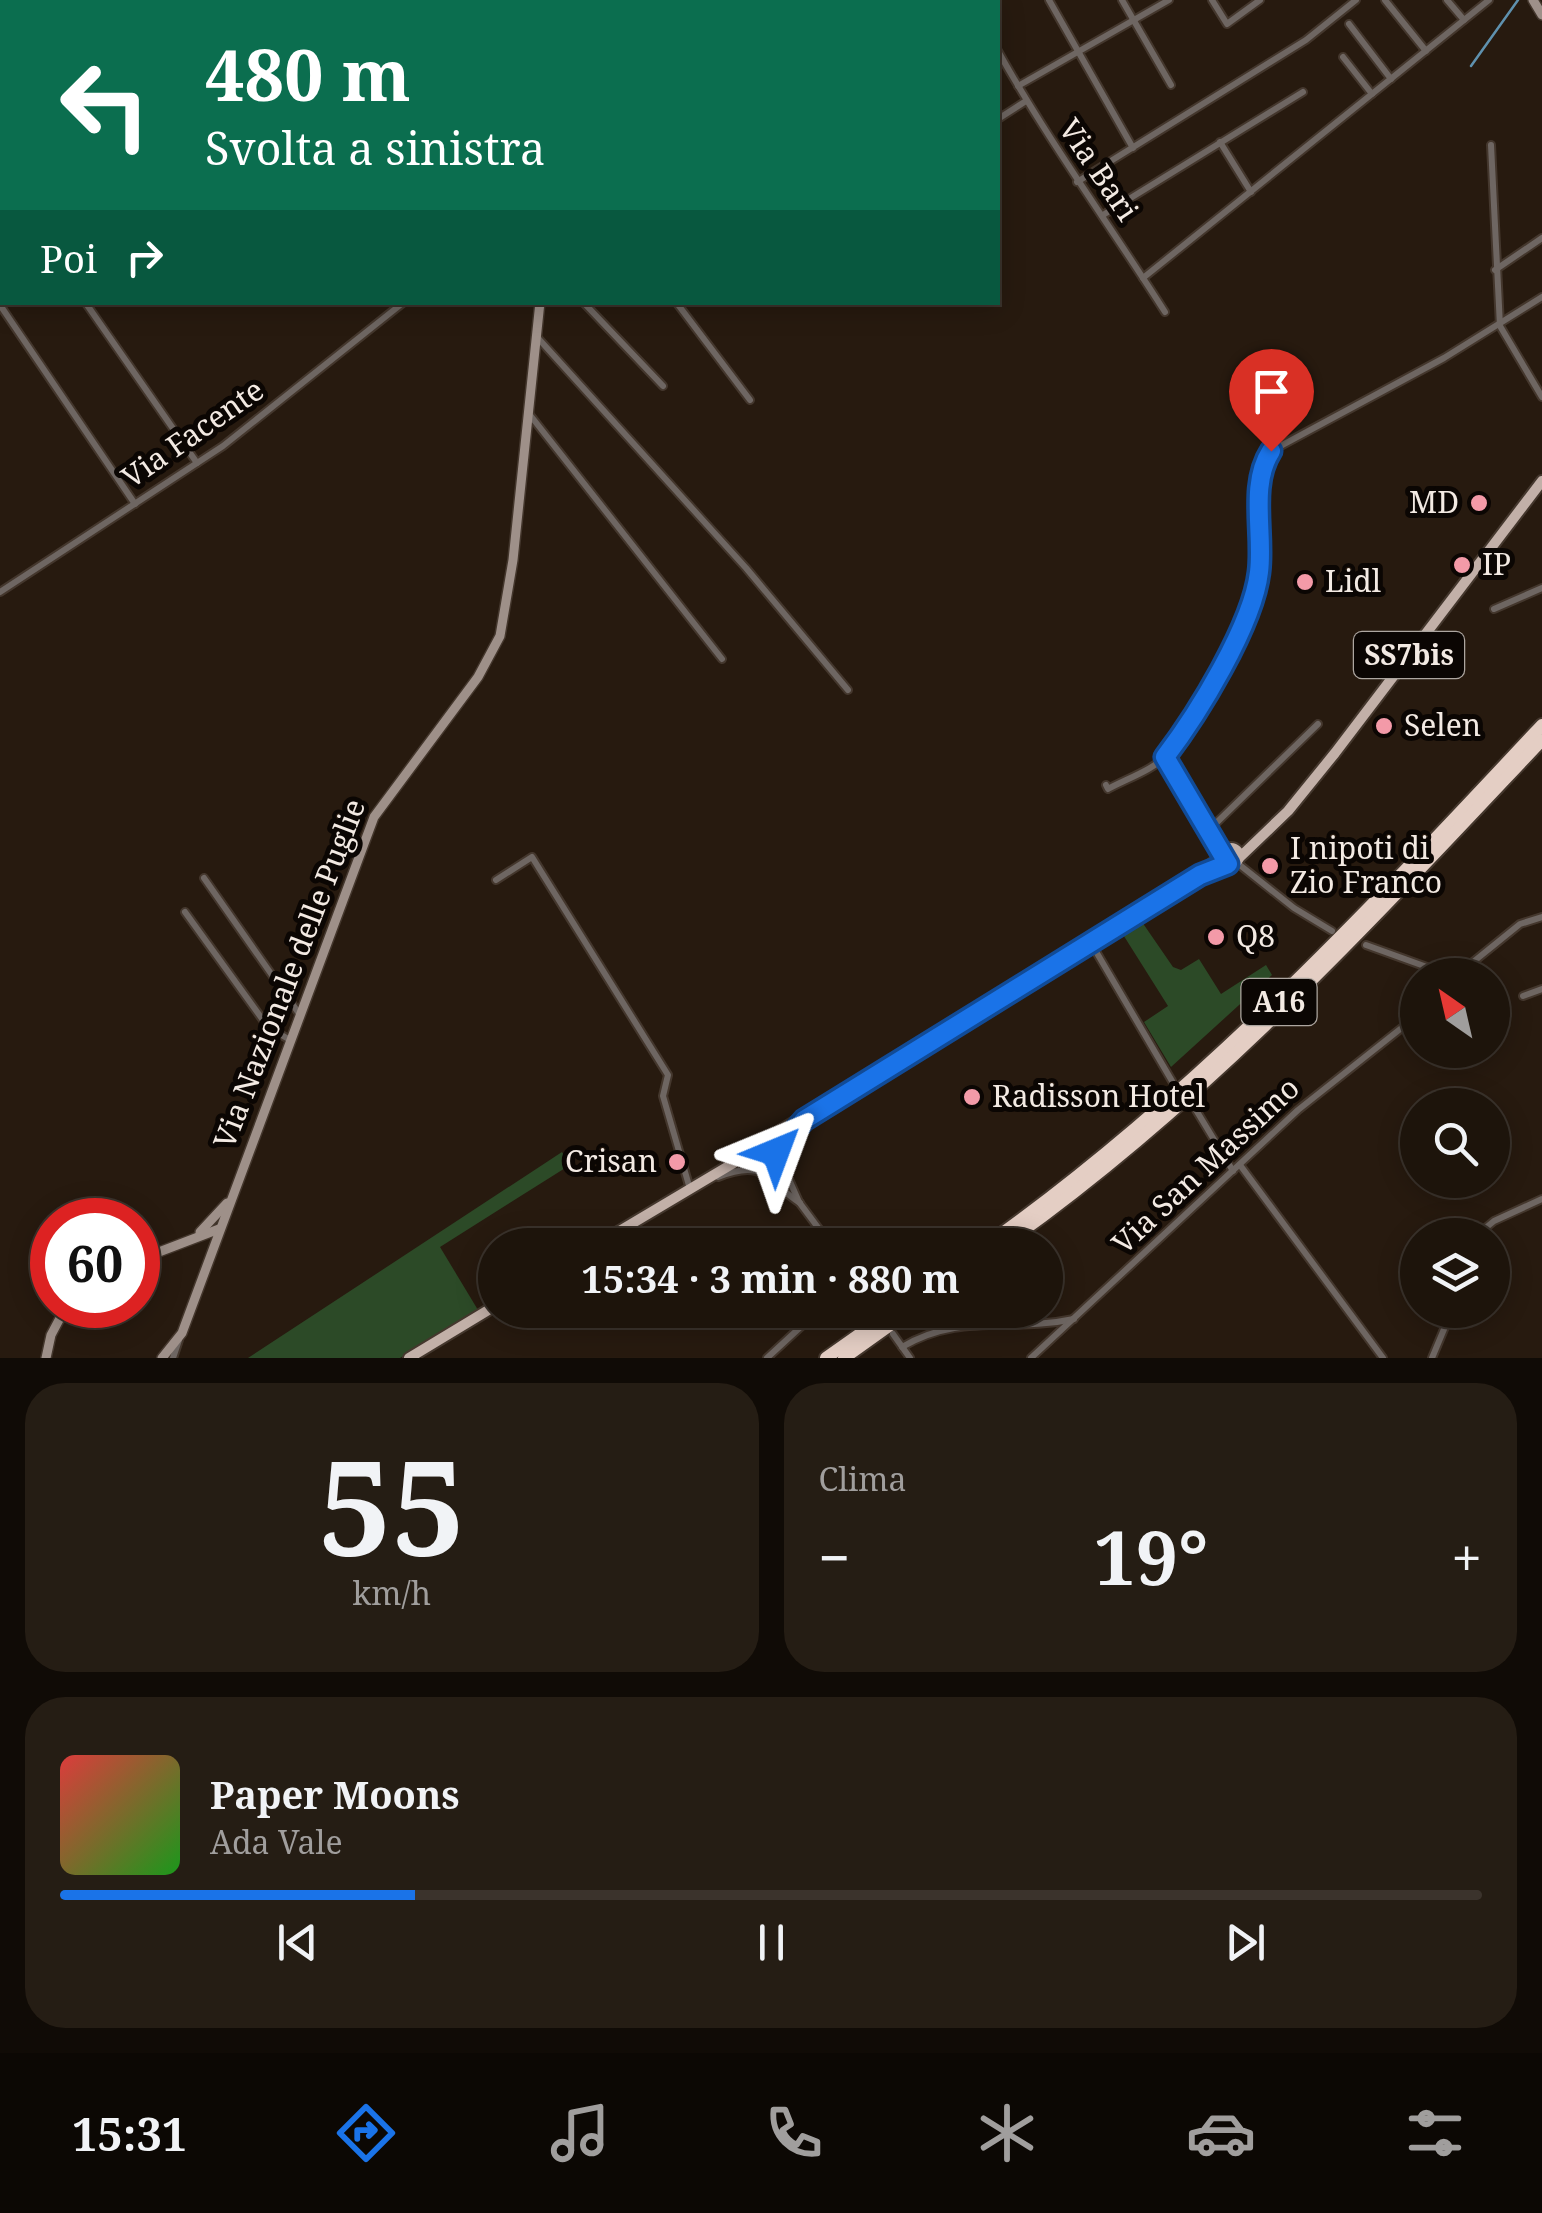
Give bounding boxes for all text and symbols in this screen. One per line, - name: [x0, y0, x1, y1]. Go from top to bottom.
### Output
- text: 480 m: [205, 26, 411, 122]
- icon: left: [40, 40, 170, 170]
- street label: Via Bari: [1050, 110, 1149, 229]
- text: Svolta a sinistra: [205, 117, 545, 178]
- icon: right: [117, 230, 172, 285]
- text: Poi: [40, 232, 97, 284]
- pin: [1229, 349, 1314, 452]
- icon: arrive: [1244, 364, 1299, 419]
- street label: Via Facente: [113, 369, 271, 497]
- place label: MD: [1409, 481, 1459, 522]
- marker: MD: [1468, 492, 1490, 514]
- place label: IP: [1482, 543, 1511, 584]
- marker: IP: [1451, 554, 1473, 576]
- place label: Lidl: [1325, 560, 1381, 601]
- marker: Lidl: [1294, 571, 1316, 593]
- road number: SS7bis: [1354, 632, 1464, 678]
- place label: Selen: [1404, 704, 1481, 745]
- marker: Selen: [1373, 715, 1395, 737]
- street label: Via Nazionale delle Puglie: [203, 793, 374, 1154]
- place label: I nipoti di Zio Franco: [1290, 827, 1442, 902]
- marker: I nipoti di Zio Franco: [1259, 855, 1281, 877]
- place label: Q8: [1236, 915, 1275, 956]
- marker: Q8: [1205, 926, 1227, 948]
- north arrow: [1400, 958, 1510, 1068]
- map controls: [1400, 958, 1510, 1328]
- road number: A16: [1242, 979, 1316, 1025]
- street label: Via San Massimo: [1102, 1067, 1308, 1263]
- place label: Radisson Hotel: [992, 1075, 1205, 1116]
- marker: Radisson Hotel: [961, 1086, 983, 1108]
- button: search: [1400, 1088, 1510, 1198]
- position arrow: [724, 1100, 828, 1204]
- place label: Crisan: [565, 1140, 657, 1181]
- marker: Crisan: [666, 1151, 688, 1173]
- speed limit sign: 60: [30, 1198, 160, 1328]
- button: layers: [1400, 1218, 1510, 1328]
- text: 15:34 · 3 min · 880 m: [581, 1252, 960, 1304]
- text: 55: [318, 1417, 465, 1594]
- text: Clima: [819, 1457, 907, 1500]
- text: 19°: [1093, 1505, 1208, 1607]
- text: −: [819, 1519, 850, 1594]
- text: +: [1451, 1519, 1482, 1594]
- text: km/h: [353, 1571, 431, 1614]
- text: Paper Moons: [210, 1768, 460, 1820]
- text: Ada Vale: [210, 1820, 343, 1863]
- icon: previous: [270, 1915, 325, 1970]
- icon: pause: [744, 1915, 799, 1970]
- icon: next: [1218, 1915, 1273, 1970]
- icon: directions: [331, 2098, 401, 2168]
- icon: music: [545, 2098, 615, 2168]
- icon: phone: [759, 2098, 829, 2168]
- icon: climate: [972, 2098, 1042, 2168]
- icon: car: [1186, 2098, 1256, 2168]
- icon: filters: [1400, 2098, 1470, 2168]
- text: 15:31: [72, 2103, 187, 2164]

